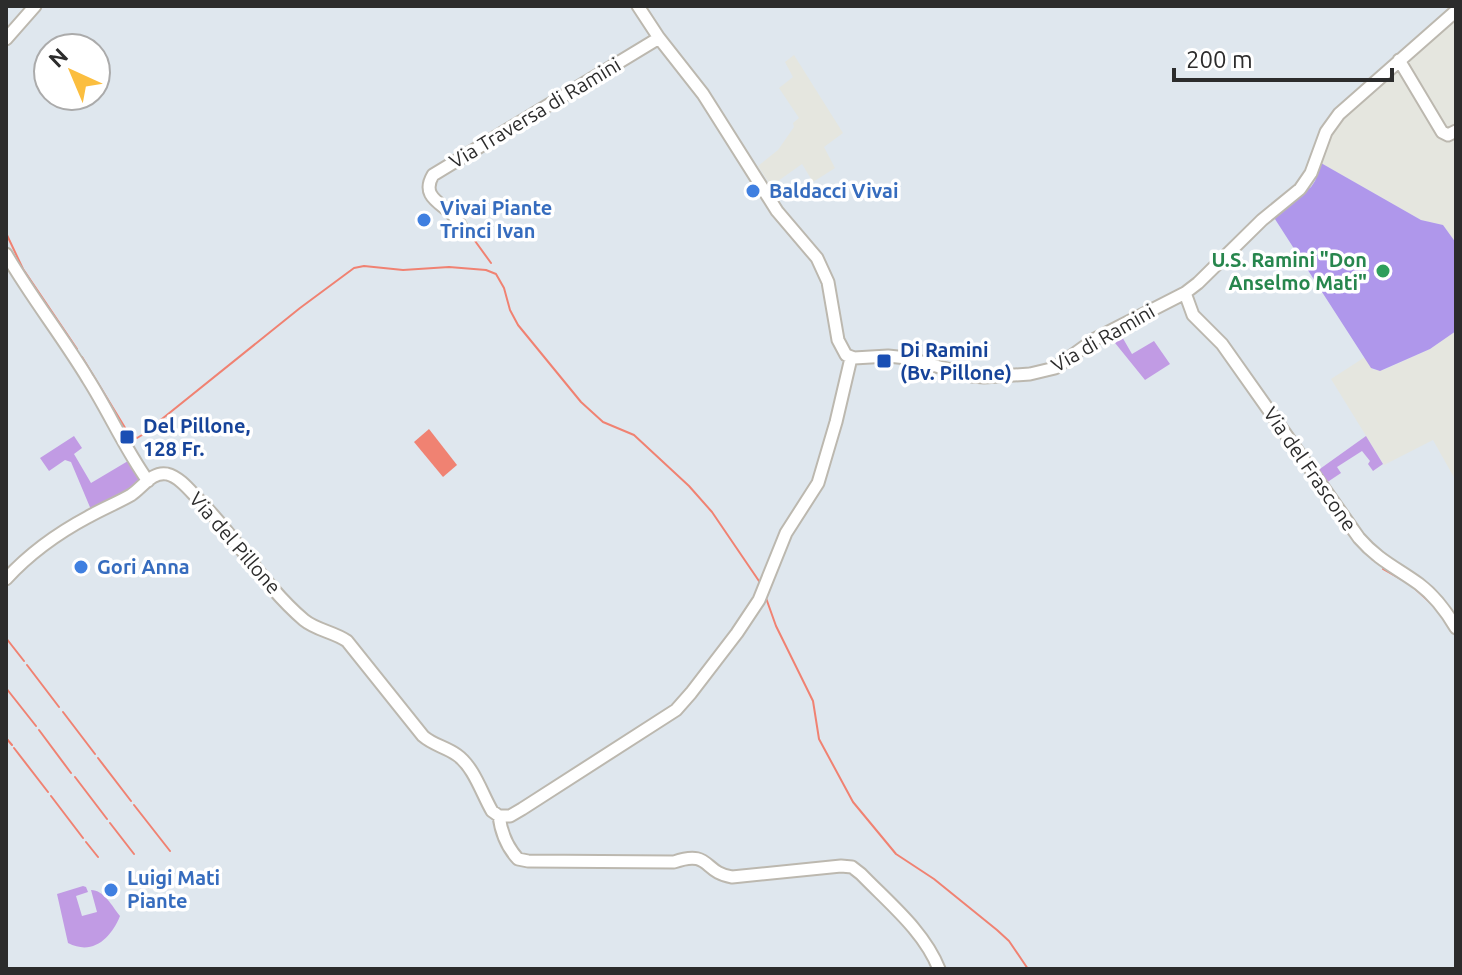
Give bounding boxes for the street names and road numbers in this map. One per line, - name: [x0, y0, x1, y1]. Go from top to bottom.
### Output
- street label: Via Traversa di Ramini: [445, 52, 624, 173]
- street label: Via di Ramini: [1047, 299, 1158, 376]
- street label: Via del Frascone: [1259, 402, 1362, 535]
- street label: Via del Pillone: [185, 487, 286, 598]

